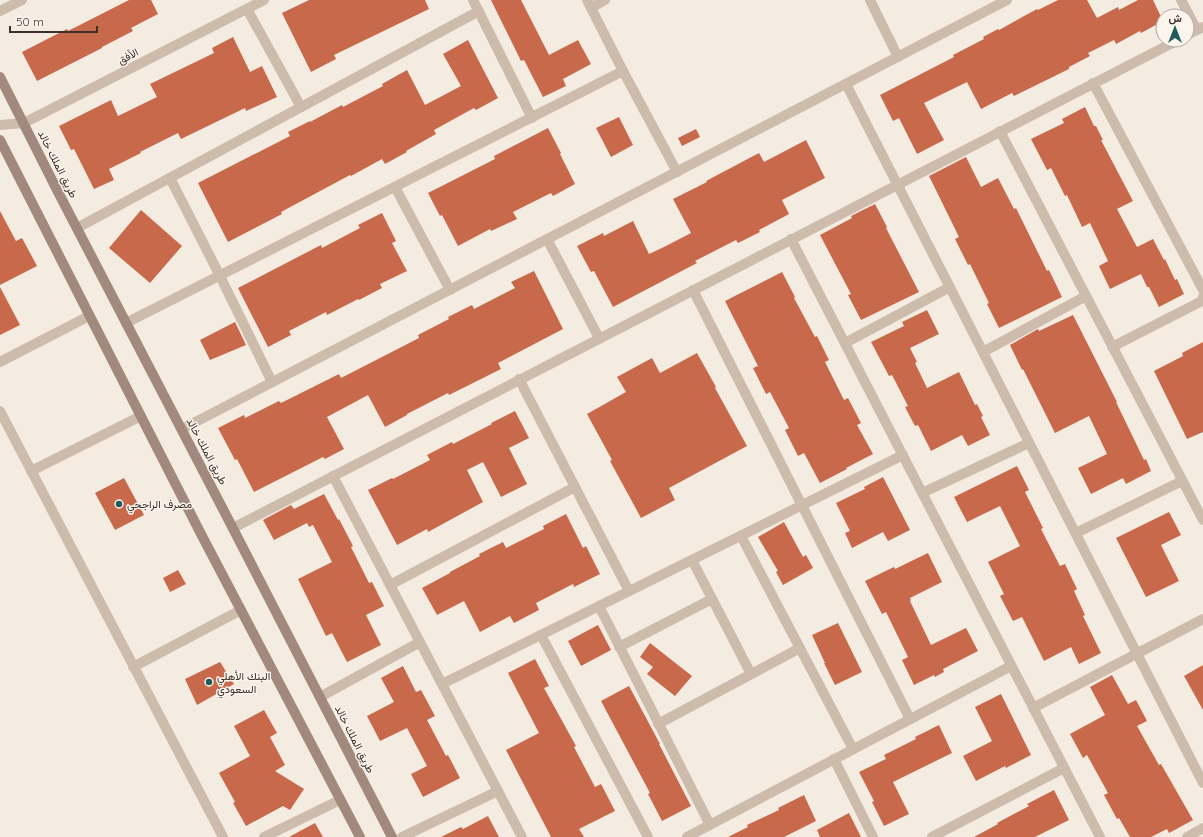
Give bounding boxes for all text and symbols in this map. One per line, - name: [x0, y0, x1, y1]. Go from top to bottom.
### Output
- scale bar: [10, 8, 97, 34]
- north arrow: [1155, 8, 1195, 48]
- text: ش: [1168, 11, 1182, 25]
- text: 50 m: [16, 14, 44, 29]
- street label: الأفق: [115, 45, 141, 67]
- street label: طريق الملك خالد: [35, 128, 81, 200]
- street label: طريق الملك خالد: [183, 415, 231, 487]
- place label: مصرف الراجحي: [127, 497, 192, 514]
- marker: مصرف الراجحي: [114, 499, 124, 509]
- place label: البنك الأهلي السعودي: [217, 669, 270, 699]
- marker: البنك الأهلي السعودي: [204, 677, 214, 687]
- street label: طريق الملك خالد: [332, 703, 378, 775]

